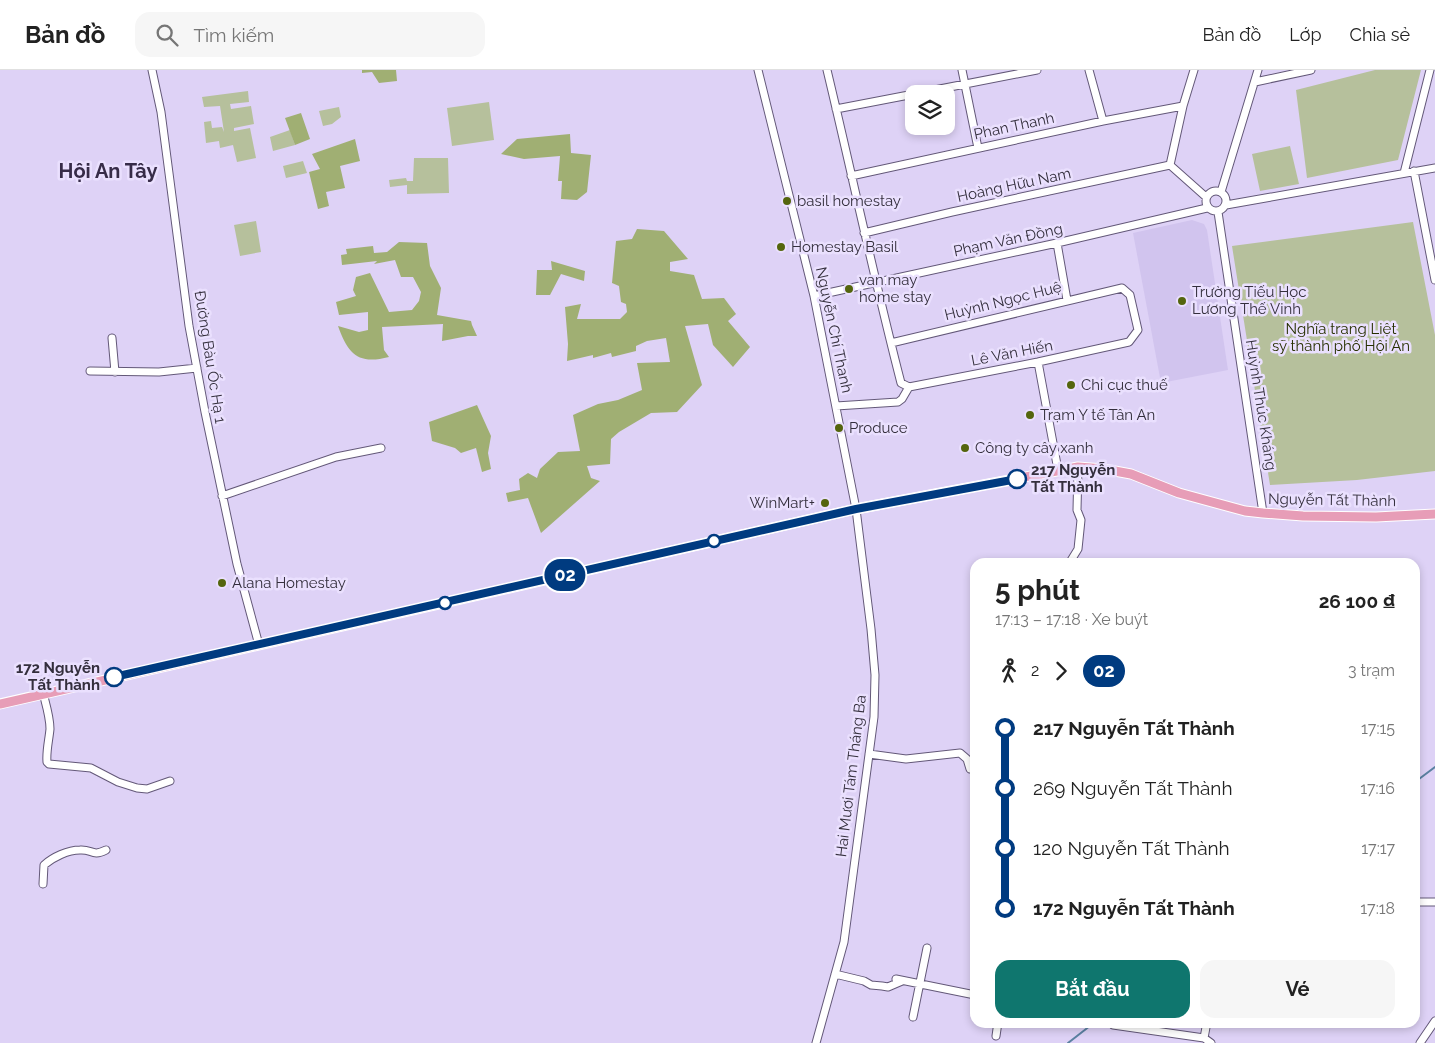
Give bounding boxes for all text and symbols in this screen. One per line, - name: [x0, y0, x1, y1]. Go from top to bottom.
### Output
- search box: [135, 12, 485, 57]
- text: Bản đồ: [25, 20, 105, 49]
- icon: search: [153, 21, 181, 49]
- text: Tìm kiếm: [193, 24, 274, 46]
- text: Bản đồ: [1202, 24, 1261, 45]
- text: Lớp: [1289, 24, 1322, 45]
- text: Chia sẻ: [1350, 24, 1410, 45]
- map controls: [905, 85, 955, 135]
- button: layers: [905, 85, 955, 135]
- street label: Phan Thanh: [972, 109, 1056, 143]
- district label: Hội An Tây: [59, 159, 157, 183]
- street label: Hoàng Hữu Nam: [955, 164, 1073, 206]
- place label: basil homestay: [797, 192, 901, 210]
- marker: basil homestay: [781, 195, 793, 207]
- street label: Phạm Văn Đồng: [952, 220, 1064, 260]
- place label: Homestay Basil: [791, 238, 899, 256]
- marker: Homestay Basil: [775, 241, 787, 253]
- street label: Nguyễn Chí Thanh: [812, 265, 856, 395]
- place label: van may home stay: [859, 271, 931, 306]
- street label: Huỳnh Ngọc Huệ: [943, 278, 1064, 324]
- marker: van may home stay: [843, 283, 855, 295]
- place label: Trường Tiếu Học Lương Thế Vinh: [1192, 283, 1306, 318]
- street label: Đường Bàu Ốc Hạ 1: [191, 289, 230, 425]
- marker: Trường Tiếu Học Lương Thế Vinh: [1176, 295, 1188, 307]
- park label: Nghĩa trang Liệt sỹ thành phố Hội An: [1272, 320, 1410, 355]
- street label: Lê Văn Hiến: [970, 336, 1054, 370]
- street label: Huỳnh Thúc Kháng: [1242, 338, 1280, 472]
- place label: Chi cục thuế: [1081, 376, 1168, 394]
- marker: Chi cục thuế: [1065, 379, 1077, 391]
- place label: Trạm Y tế Tân An: [1040, 406, 1155, 424]
- marker: Trạm Y tế Tân An: [1024, 409, 1036, 421]
- place label: Produce: [849, 419, 908, 437]
- marker: Produce: [833, 422, 845, 434]
- place label: Công ty cây xanh: [975, 439, 1094, 457]
- marker: Công ty cây xanh: [959, 442, 971, 454]
- place label: 217 Nguyễn Tất Thành: [1031, 461, 1115, 496]
- marker: 217 Nguyễn Tất Thành: [1007, 469, 1027, 489]
- street label: Nguyễn Tất Thành: [1268, 490, 1396, 510]
- place label: WinMart+: [750, 494, 815, 512]
- marker: WinMart+: [819, 497, 831, 509]
- unlabelled marker: [707, 534, 721, 548]
- line badge: 02: [542, 559, 588, 591]
- text: 02: [554, 564, 576, 585]
- place label: Alana Homestay: [232, 574, 346, 592]
- text: 5 phút: [995, 574, 1080, 607]
- marker: Alana Homestay: [216, 577, 228, 589]
- text: 26 100 ₫: [1319, 590, 1395, 612]
- unlabelled marker: [438, 596, 452, 610]
- text: 17:13 – 17:18 · Xe buýt: [995, 610, 1148, 629]
- icon: walk: [995, 657, 1023, 685]
- icon: forward: [1047, 657, 1075, 685]
- place label: 172 Nguyễn Tất Thành: [16, 659, 100, 694]
- text: 02: [1093, 660, 1115, 681]
- text: 2: [1031, 661, 1039, 680]
- text: 3 trạm: [1348, 661, 1395, 680]
- marker: 172 Nguyễn Tất Thành: [104, 667, 124, 687]
- street label: Hai Mươi Tám Tháng Ba: [832, 694, 870, 858]
- text: 217 Nguyễn Tất Thành: [1033, 717, 1235, 739]
- text: 17:15: [1361, 719, 1395, 738]
- text: 269 Nguyễn Tất Thành: [1033, 777, 1232, 799]
- text: 17:16: [1360, 779, 1395, 798]
- text: 120 Nguyễn Tất Thành: [1033, 837, 1230, 859]
- text: 17:17: [1361, 839, 1395, 858]
- text: 172 Nguyễn Tất Thành: [1033, 897, 1235, 919]
- text: 17:18: [1360, 899, 1395, 918]
- button: Bắt đầu: [995, 960, 1190, 1018]
- button: Vé: [1200, 960, 1395, 1018]

